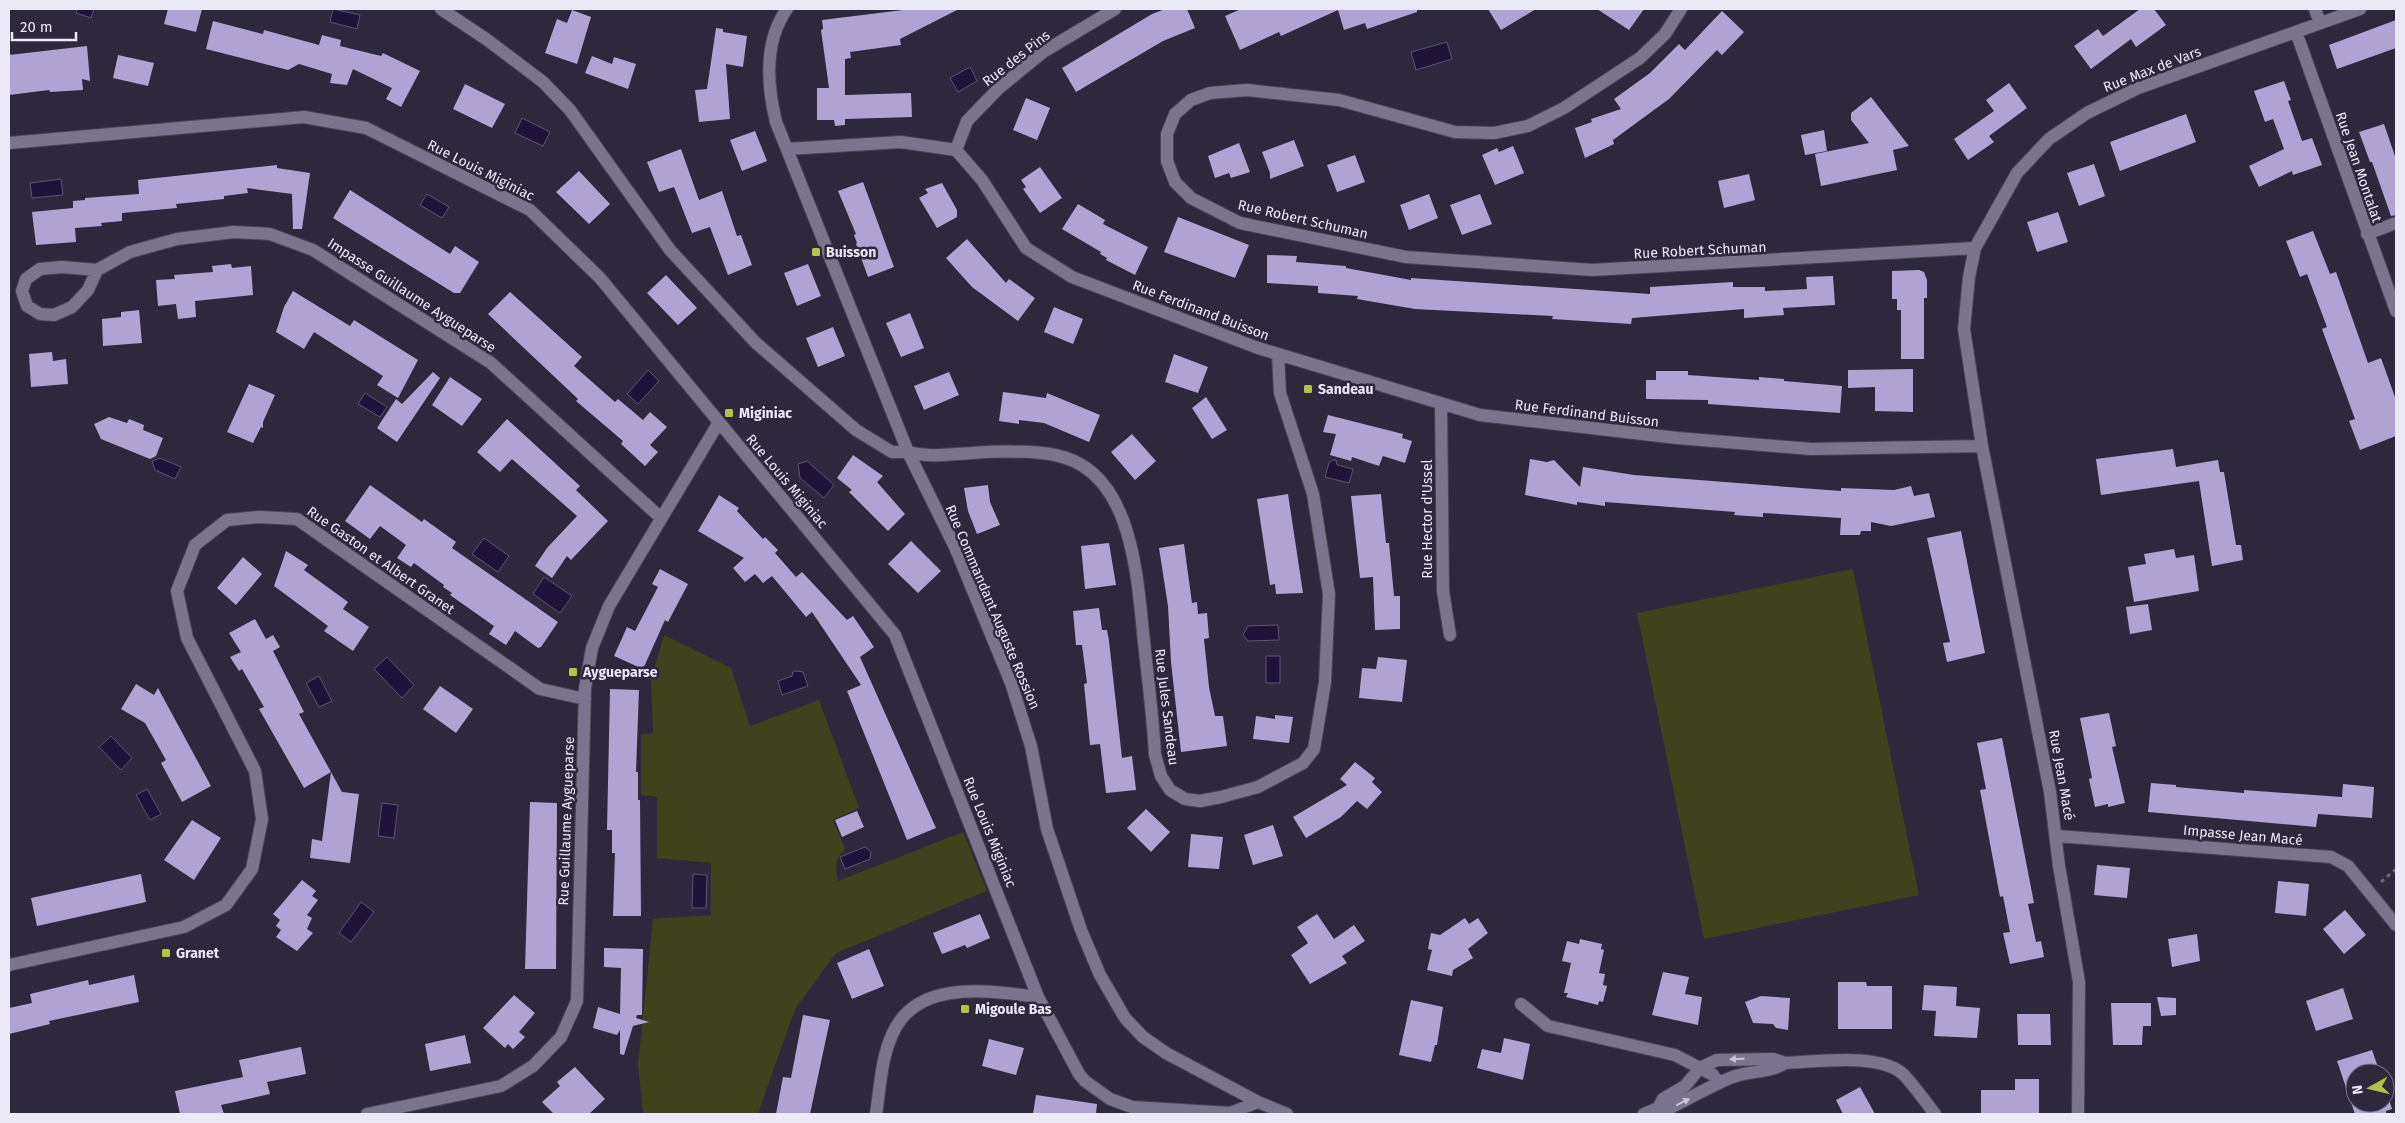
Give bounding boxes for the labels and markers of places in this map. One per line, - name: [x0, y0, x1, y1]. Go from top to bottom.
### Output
- place label: Buisson: [826, 244, 876, 261]
- marker: Buisson: [810, 246, 822, 258]
- place label: Sandeau: [1318, 381, 1373, 398]
- marker: Sandeau: [1302, 383, 1314, 395]
- place label: Miginiac: [739, 405, 792, 422]
- marker: Miginiac: [723, 407, 735, 419]
- place label: Aygueparse: [582, 664, 658, 681]
- marker: Aygueparse: [567, 666, 579, 678]
- place label: Granet: [176, 945, 220, 962]
- marker: Granet: [160, 947, 172, 959]
- place label: Migoule Bas: [975, 1001, 1052, 1018]
- marker: Migoule Bas: [959, 1003, 971, 1015]

